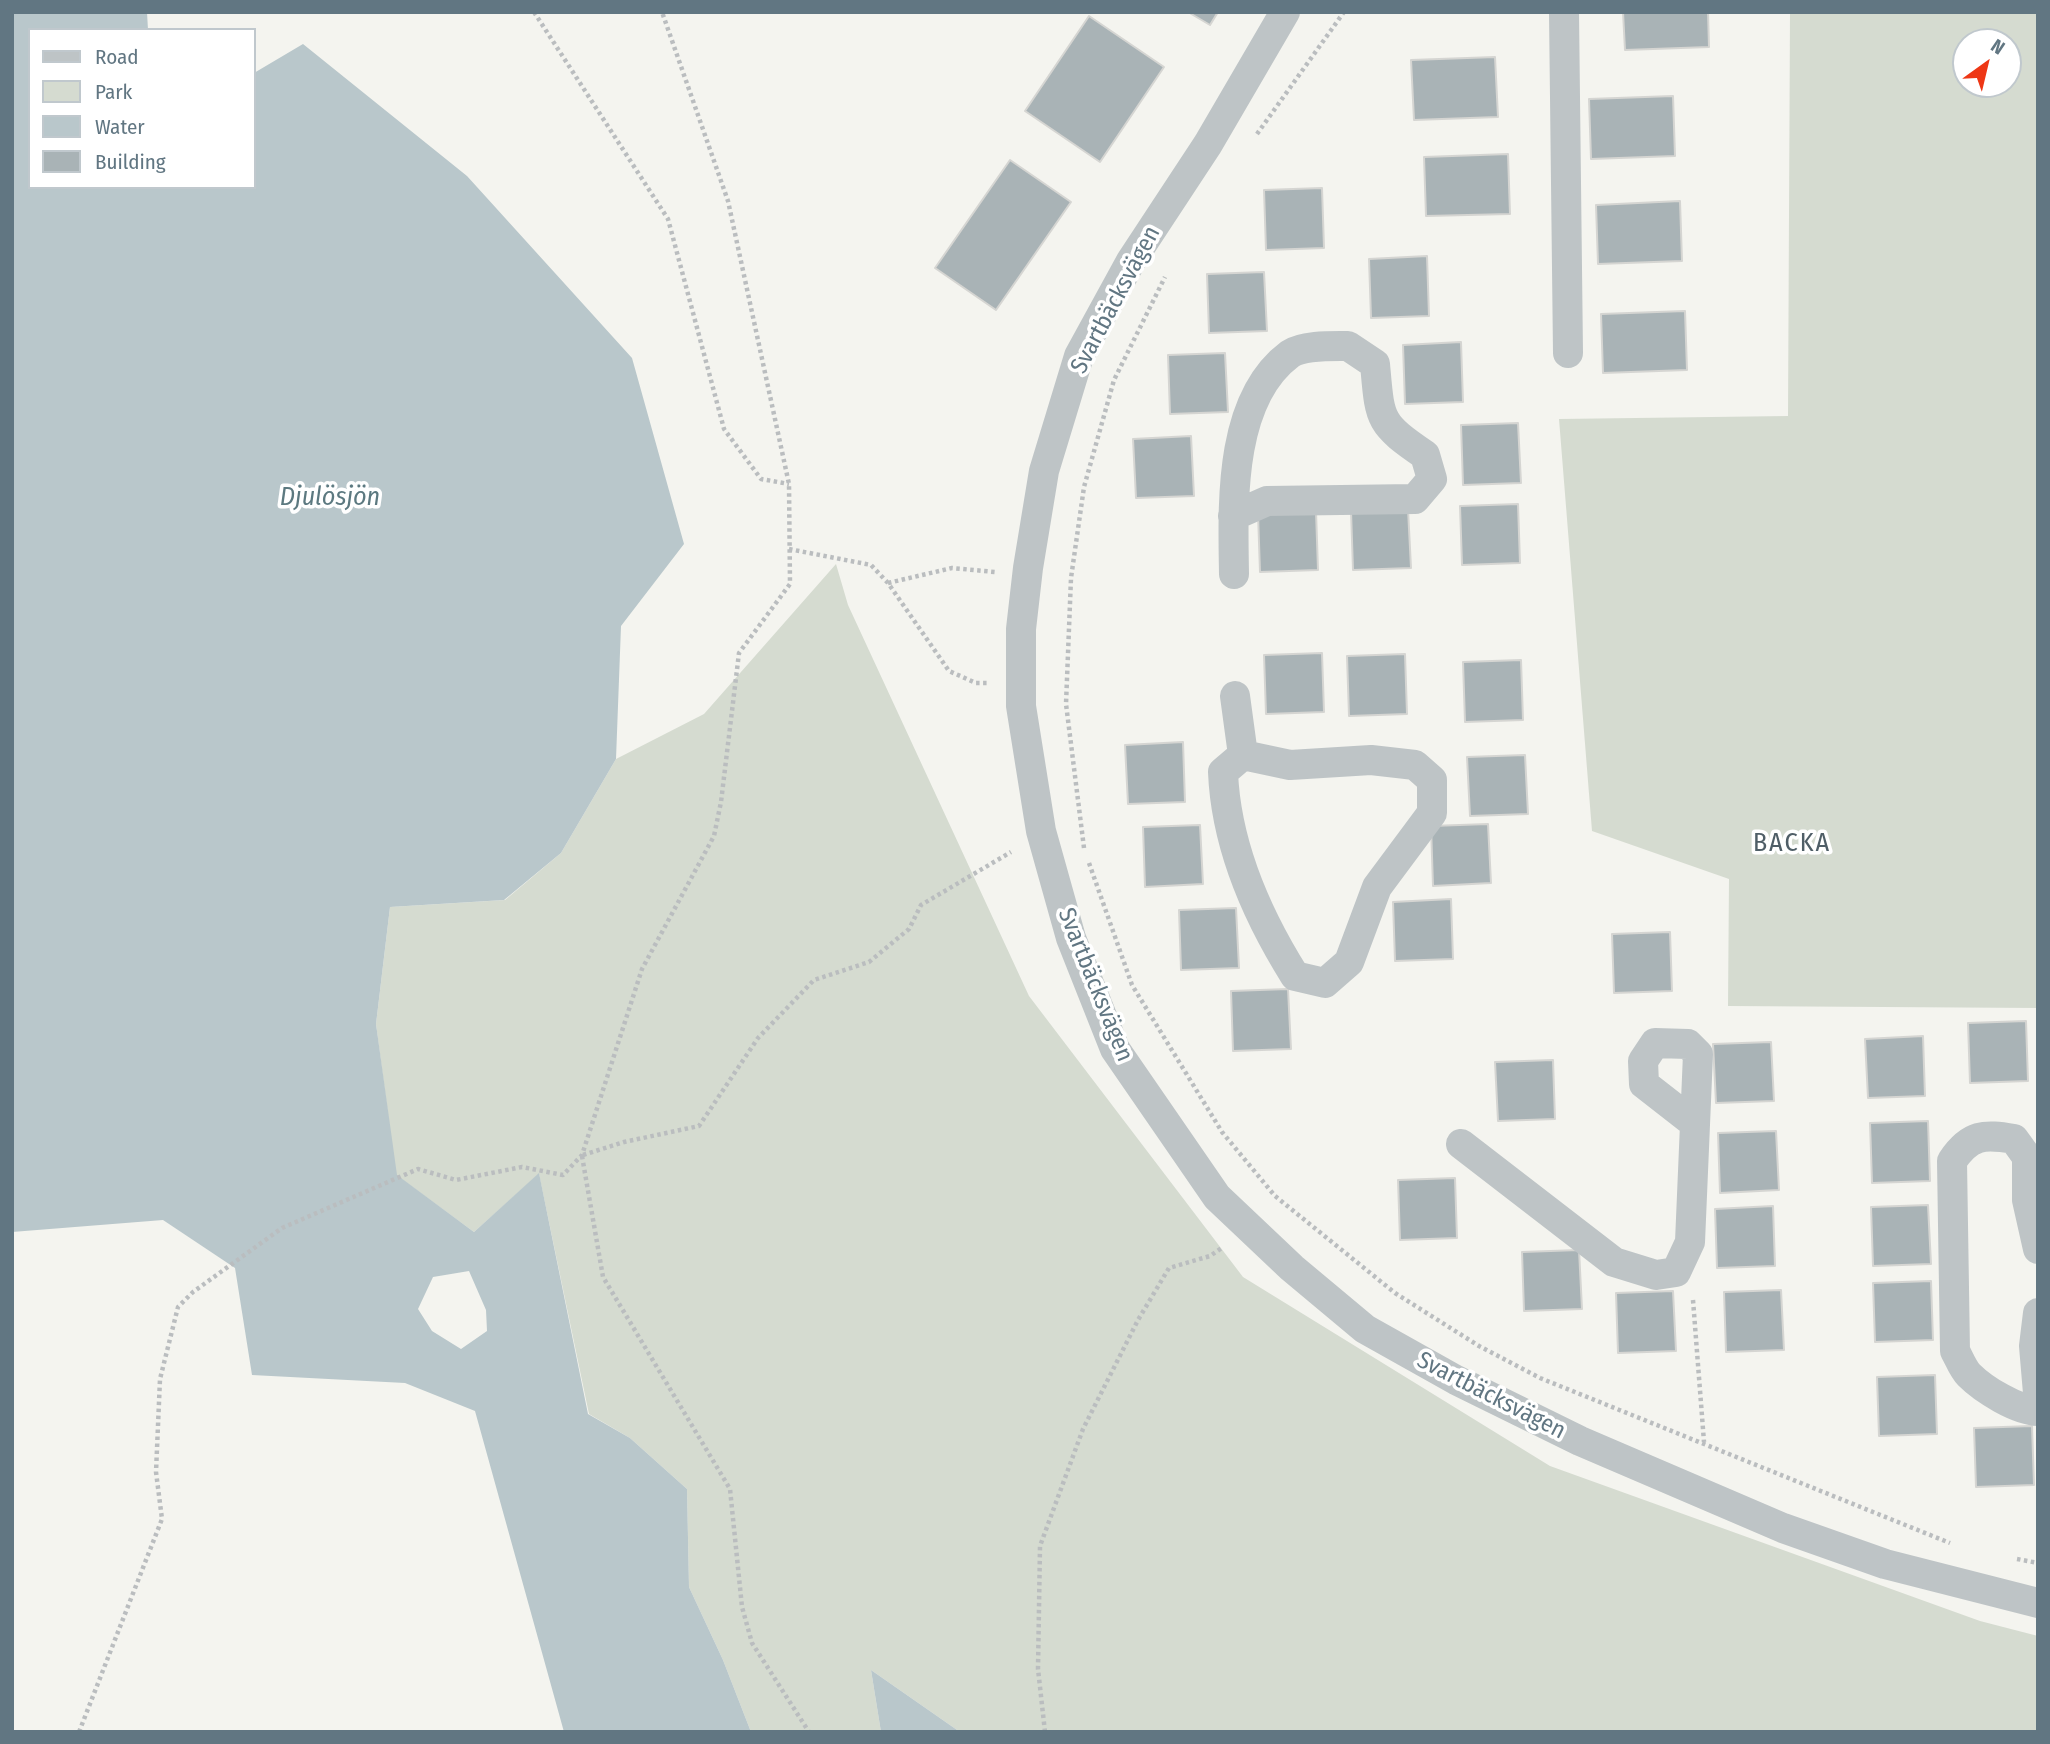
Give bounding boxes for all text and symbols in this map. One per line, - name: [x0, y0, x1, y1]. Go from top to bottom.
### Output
- legend: [28, 28, 256, 189]
- north arrow: [1952, 28, 2022, 98]
- text: N: [1987, 34, 2009, 60]
- text: Road: [95, 44, 139, 70]
- text: Park: [95, 79, 132, 105]
- text: Water: [95, 114, 145, 140]
- text: Building: [95, 149, 166, 175]
- street label: Svartbäcksvägen: [1065, 221, 1167, 379]
- water label: Djulösjön: [280, 482, 380, 514]
- district label: BACKA: [1754, 828, 1830, 860]
- street label: Svartbäcksvägen: [1051, 904, 1139, 1066]
- street label: Svartbäcksvägen: [1412, 1346, 1570, 1446]

